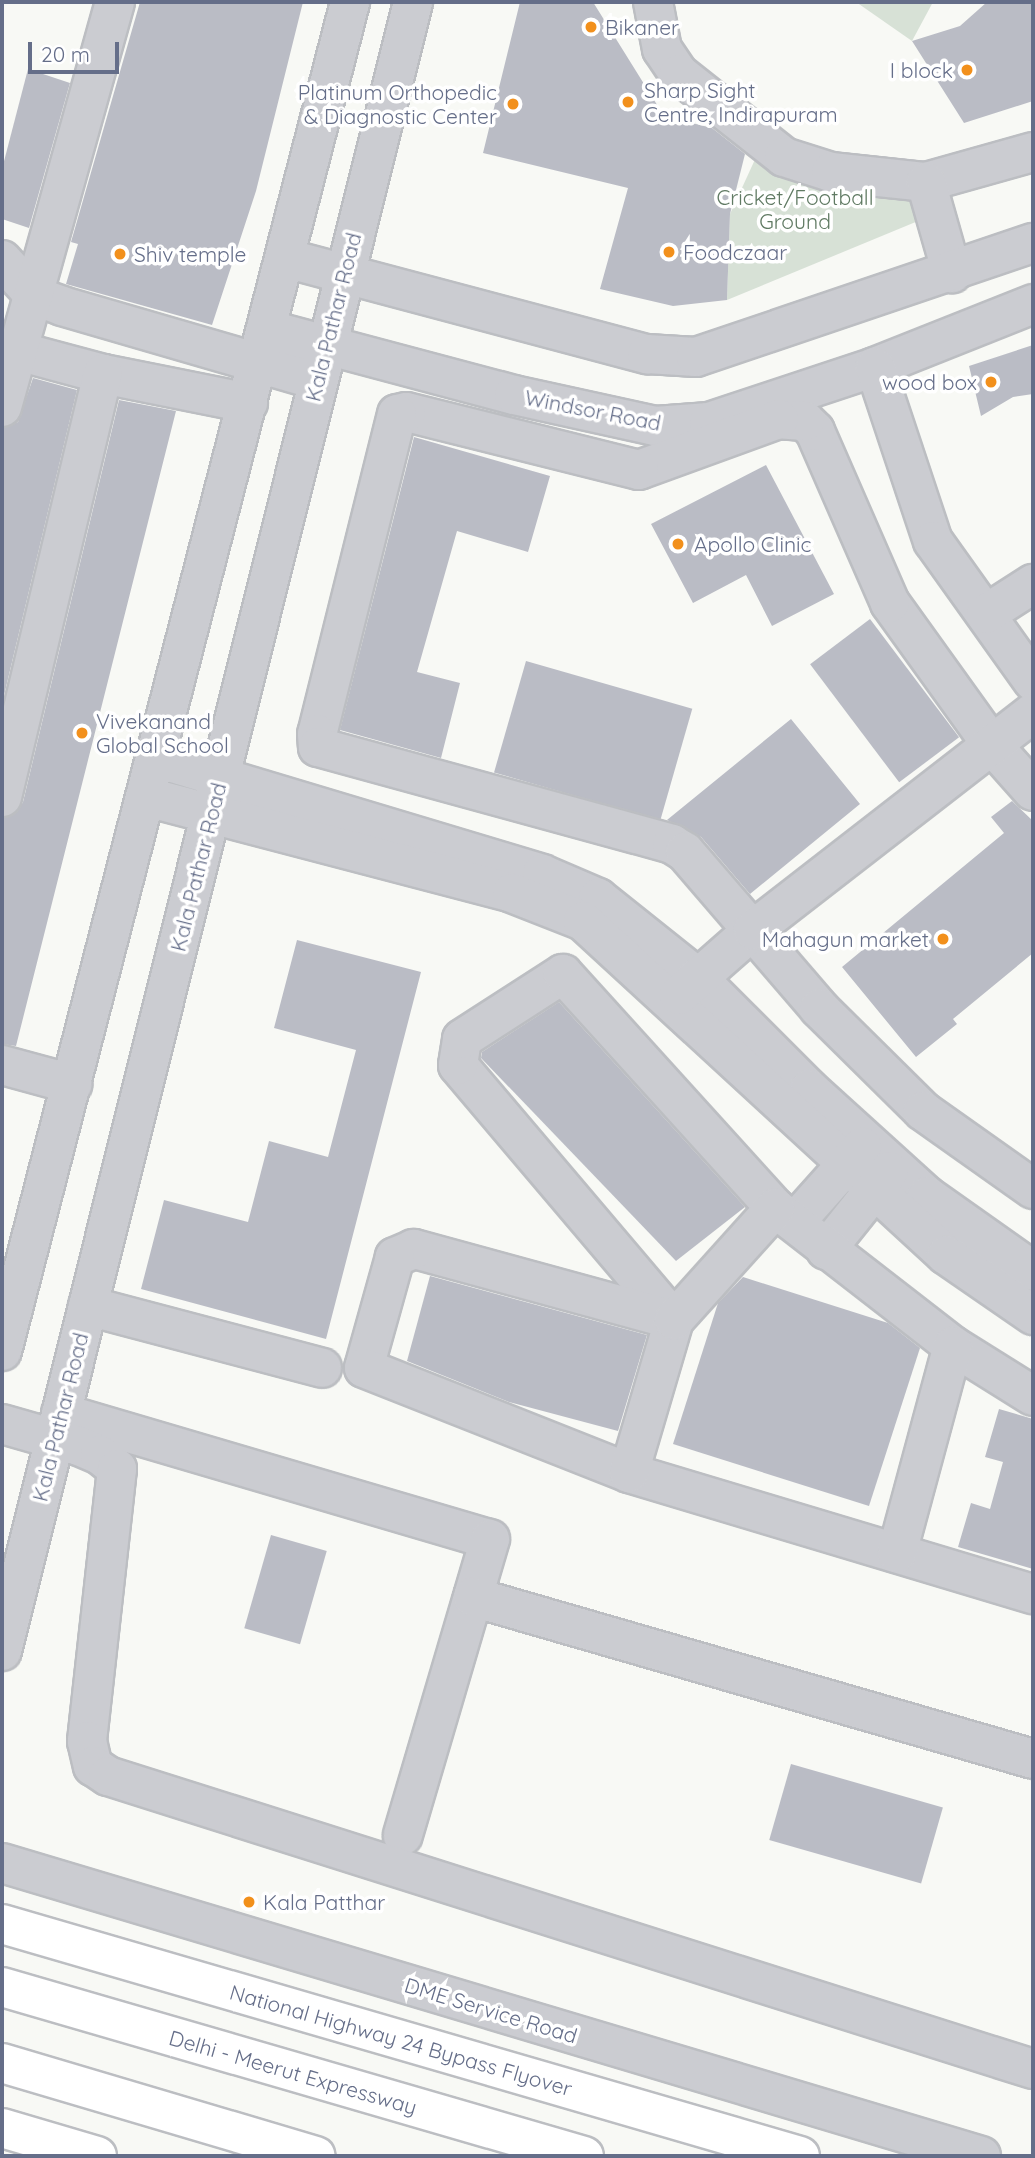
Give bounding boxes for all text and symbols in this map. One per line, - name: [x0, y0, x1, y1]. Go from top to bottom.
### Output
- place label: Bikaner: [605, 14, 679, 40]
- marker: Bikaner: [583, 19, 599, 35]
- scale bar: [32, 28, 122, 72]
- text: 20 m: [41, 41, 90, 67]
- place label: I block: [890, 57, 953, 83]
- marker: I block: [959, 62, 975, 78]
- place label: Sharp Sight Centre, Indirapuram: [644, 77, 838, 127]
- place label: Platinum Orthopedic & Diagnostic Center: [298, 79, 497, 129]
- marker: Sharp Sight Centre, Indirapuram: [618, 92, 638, 112]
- marker: Platinum Orthopedic & Diagnostic Center: [503, 94, 523, 114]
- park label: Cricket/Football Ground: [716, 184, 874, 234]
- street label: Kala Pathar Road: [300, 230, 366, 404]
- place label: Foodczaar: [683, 239, 787, 265]
- place label: Shiv temple: [134, 241, 246, 267]
- marker: Foodczaar: [661, 244, 677, 260]
- marker: Shiv temple: [112, 246, 128, 262]
- place label: wood box: [882, 369, 977, 395]
- marker: wood box: [983, 374, 999, 390]
- street label: Windsor Road: [523, 384, 663, 436]
- place label: Apollo Clinic: [694, 531, 811, 557]
- marker: Apollo Clinic: [668, 534, 688, 554]
- place label: Vivekanand Global School: [96, 708, 229, 758]
- marker: Vivekanand Global School: [74, 725, 90, 741]
- street label: Kala Pathar Road: [165, 780, 231, 954]
- place label: Mahagun market: [762, 926, 929, 952]
- marker: Mahagun market: [935, 931, 951, 947]
- street label: Kala Pathar Road: [27, 1330, 93, 1504]
- place label: Kala Patthar: [263, 1889, 385, 1915]
- marker: Kala Patthar: [241, 1894, 257, 1910]
- street label: DME Service Road: [402, 1972, 580, 2048]
- street label: National Highway 24 Bypass Flyover: [227, 1979, 575, 2101]
- street label: Delhi - Meerut Expressway: [166, 2025, 420, 2119]

